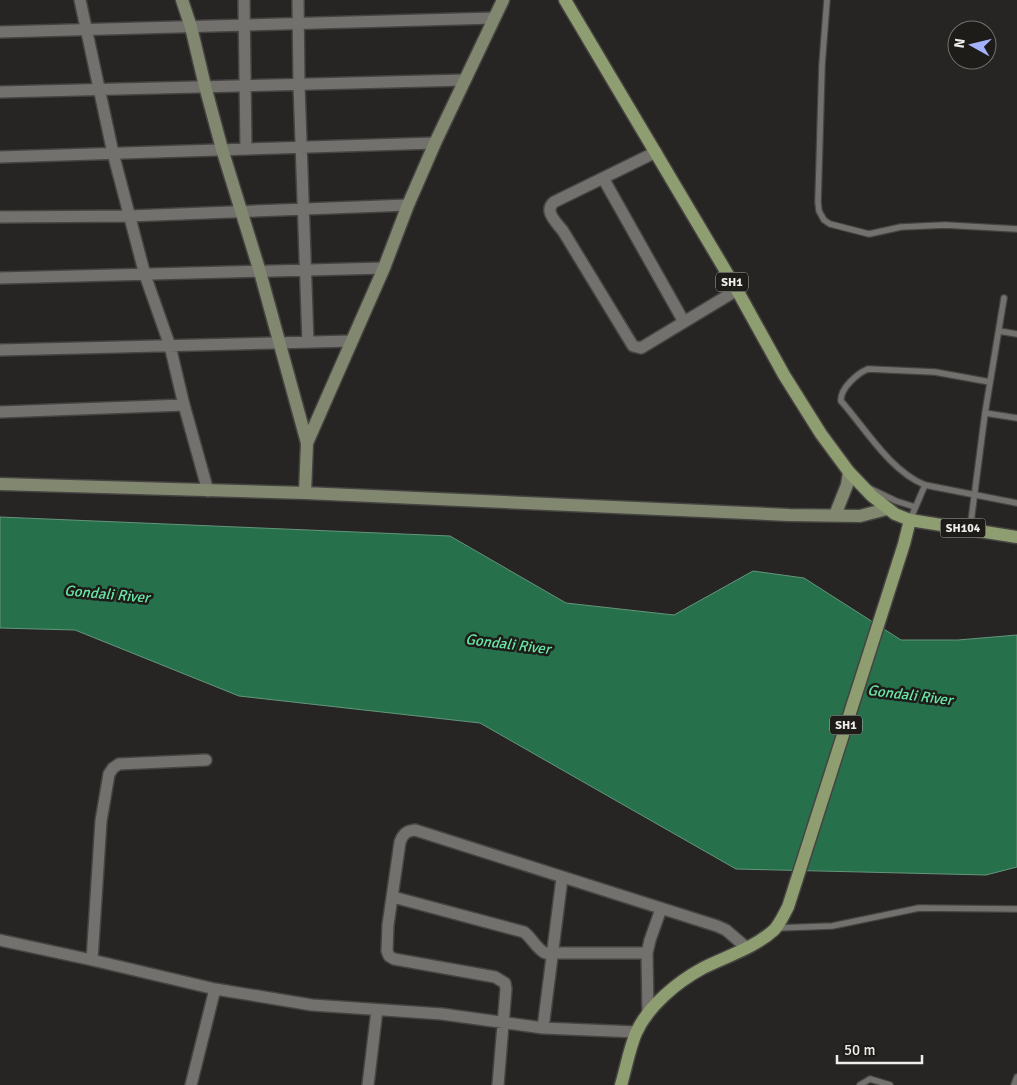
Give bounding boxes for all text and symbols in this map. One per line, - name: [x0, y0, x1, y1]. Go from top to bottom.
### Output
- north arrow: [947, 20, 997, 70]
- text: N: [951, 37, 969, 49]
- road number: SH1: [716, 272, 748, 292]
- road number: SH104: [940, 518, 986, 538]
- water label: Gondali River: [64, 581, 153, 607]
- water label: Gondali River: [464, 630, 554, 658]
- water label: Gondali River: [866, 681, 956, 709]
- road number: SH1: [830, 716, 862, 734]
- scale bar: [837, 1032, 922, 1064]
- text: 50 m: [844, 1041, 875, 1059]

